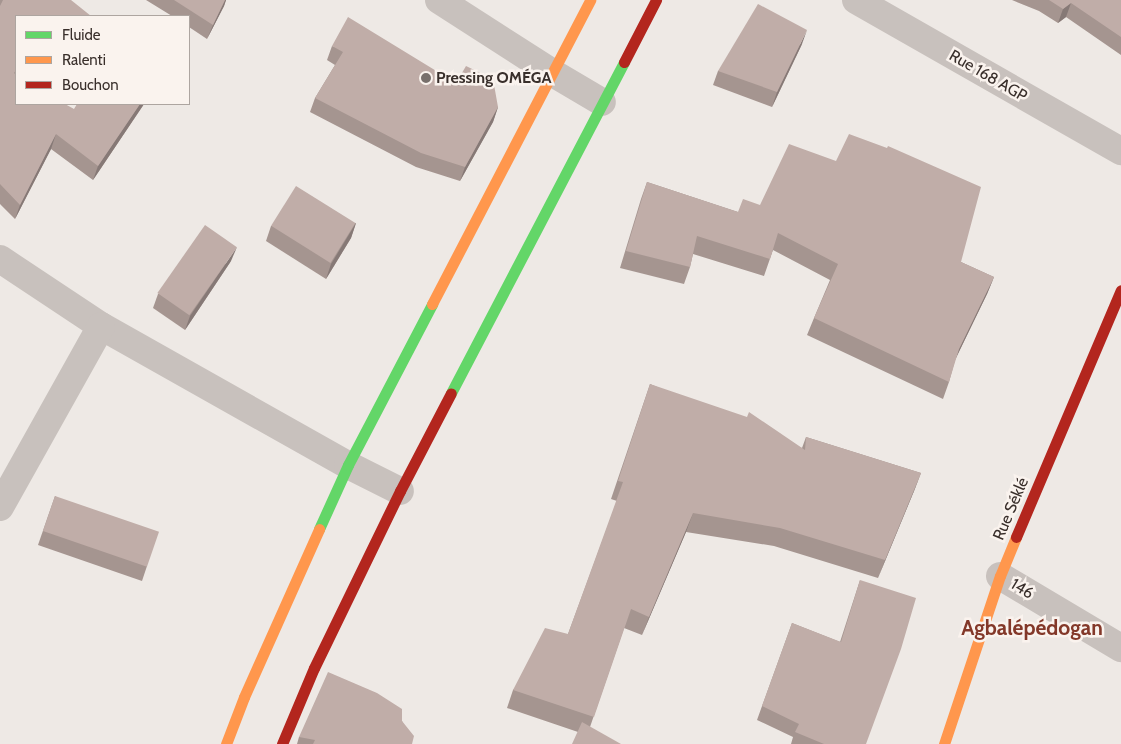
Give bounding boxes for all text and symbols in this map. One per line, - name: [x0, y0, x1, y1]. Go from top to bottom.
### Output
- legend: [15, 15, 190, 105]
- text: Fluide: [62, 26, 100, 44]
- street label: Rue 168 AGP: [946, 46, 1030, 106]
- text: Ralenti: [62, 51, 106, 69]
- place label: Pressing OMÉGA: [436, 68, 551, 88]
- marker: Pressing OMÉGA: [420, 72, 432, 84]
- text: Bouchon: [62, 76, 119, 94]
- street label: Rue Séklé: [989, 475, 1033, 543]
- street label: 146: [1007, 575, 1037, 603]
- district label: Agbalépédogan: [961, 615, 1103, 641]

